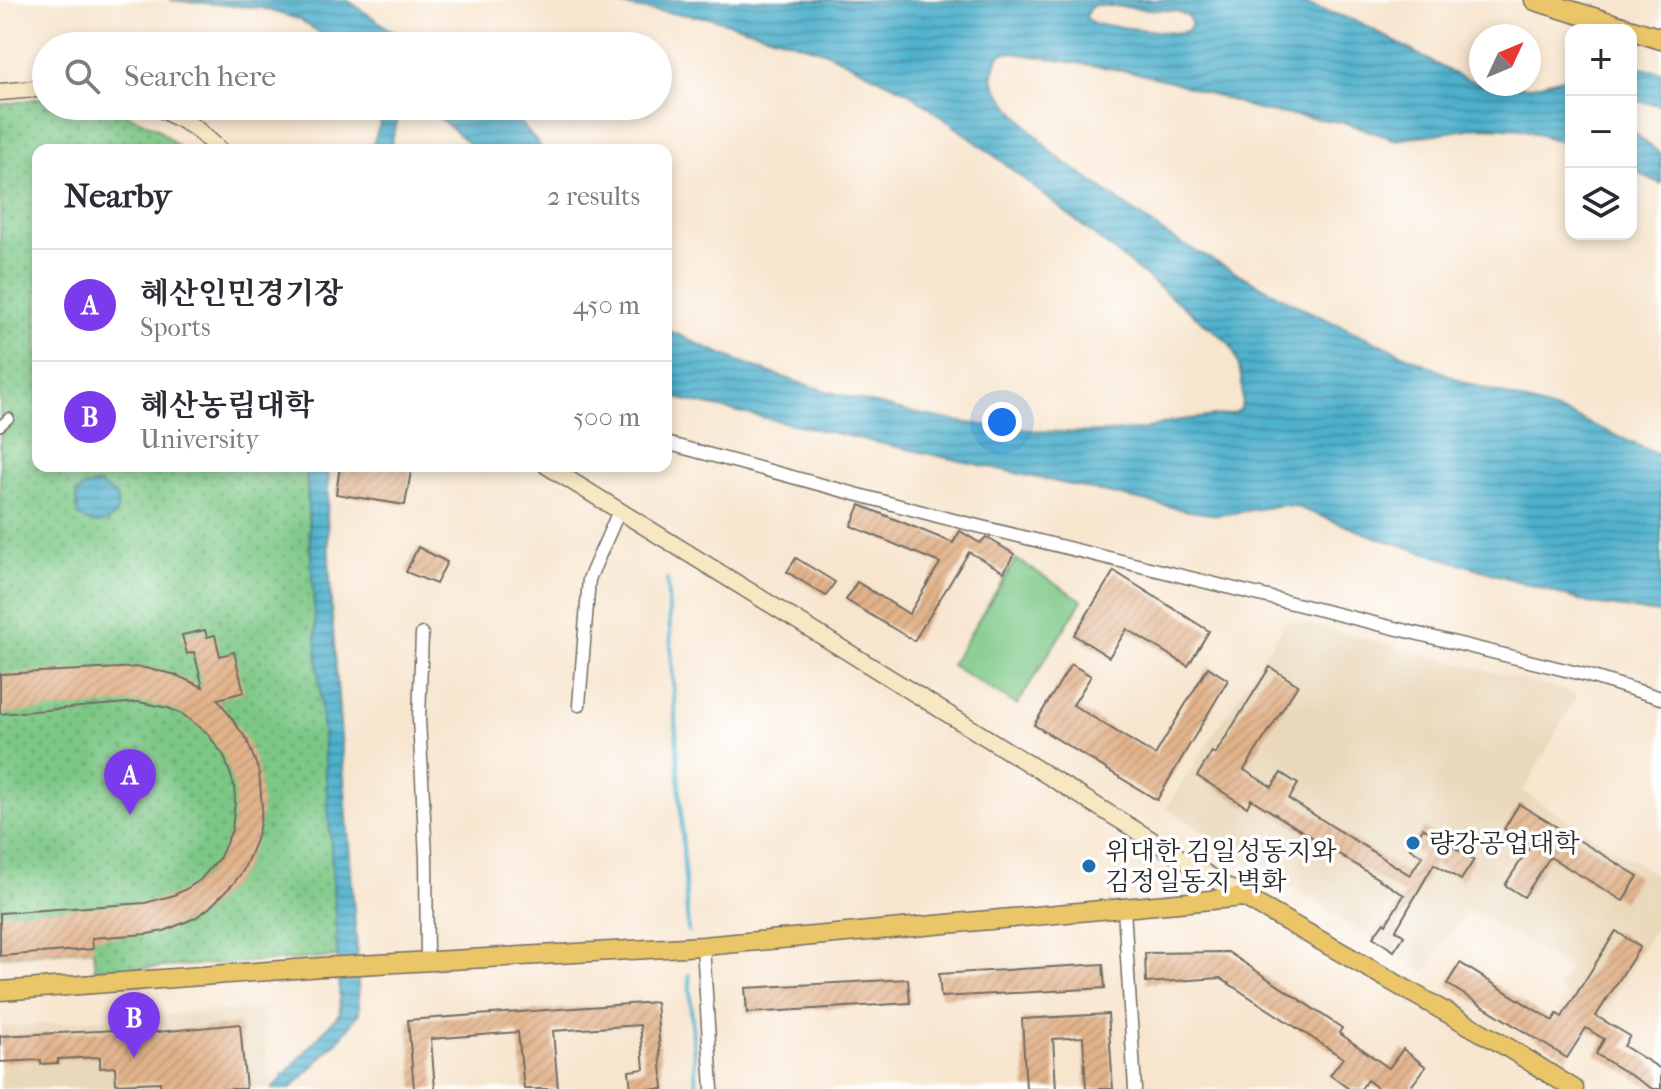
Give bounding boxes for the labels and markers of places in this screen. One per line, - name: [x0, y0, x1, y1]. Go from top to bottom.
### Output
- pin: A: [104, 749, 156, 815]
- place label: 량강공업대학: [1429, 828, 1581, 859]
- marker: 량강공업대학: [1404, 834, 1422, 852]
- place label: 위대한 김일성동지와 김정일동지 벽화: [1105, 836, 1338, 897]
- marker: 위대한 김일성동지와 김정일동지 벽화: [1080, 857, 1098, 875]
- pin: B: [108, 992, 160, 1058]

